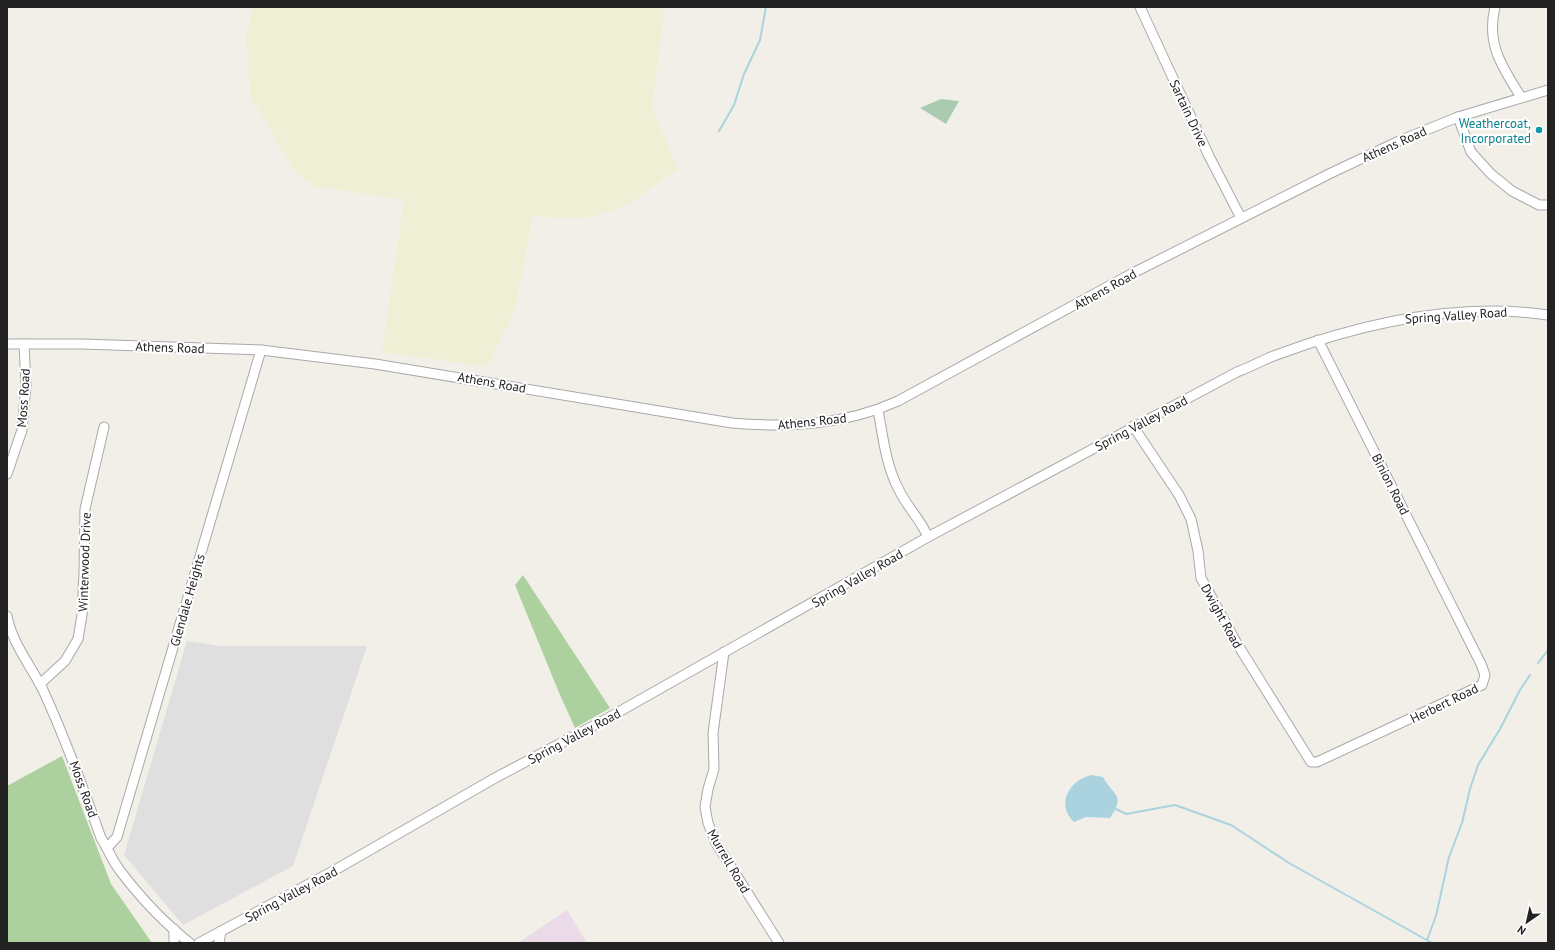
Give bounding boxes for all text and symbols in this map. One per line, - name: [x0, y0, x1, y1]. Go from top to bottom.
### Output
- street label: Sartain Drive: [1166, 77, 1212, 150]
- place label: Weathercoat, Incorporated: [1459, 115, 1531, 147]
- street label: Athens Road: [1359, 123, 1429, 166]
- marker: Weathercoat, Incorporated: [1534, 125, 1544, 135]
- street label: Athens Road: [1071, 265, 1140, 314]
- street label: Spring Valley Road: [1404, 303, 1508, 328]
- street label: Athens Road: [135, 338, 205, 357]
- street label: Moss Road: [13, 368, 34, 428]
- street label: Athens Road: [456, 368, 527, 397]
- street label: Spring Valley Road: [1092, 392, 1191, 455]
- street label: Athens Road: [777, 409, 847, 434]
- street label: Binion Road: [1368, 451, 1413, 518]
- street label: Winterwood Drive: [74, 512, 95, 612]
- street label: Spring Valley Road: [809, 545, 906, 611]
- street label: Glendale Heights: [166, 552, 209, 648]
- street label: Dwight Road: [1197, 581, 1246, 651]
- street label: Herbert Road: [1407, 680, 1481, 727]
- street label: Spring Valley Road: [525, 705, 624, 768]
- street label: Moss Road: [65, 758, 102, 820]
- street label: Murrell Road: [703, 826, 754, 896]
- street label: Spring Valley Road: [242, 863, 341, 926]
- north arrow: [1507, 902, 1547, 942]
- text: N: [1514, 922, 1528, 938]

